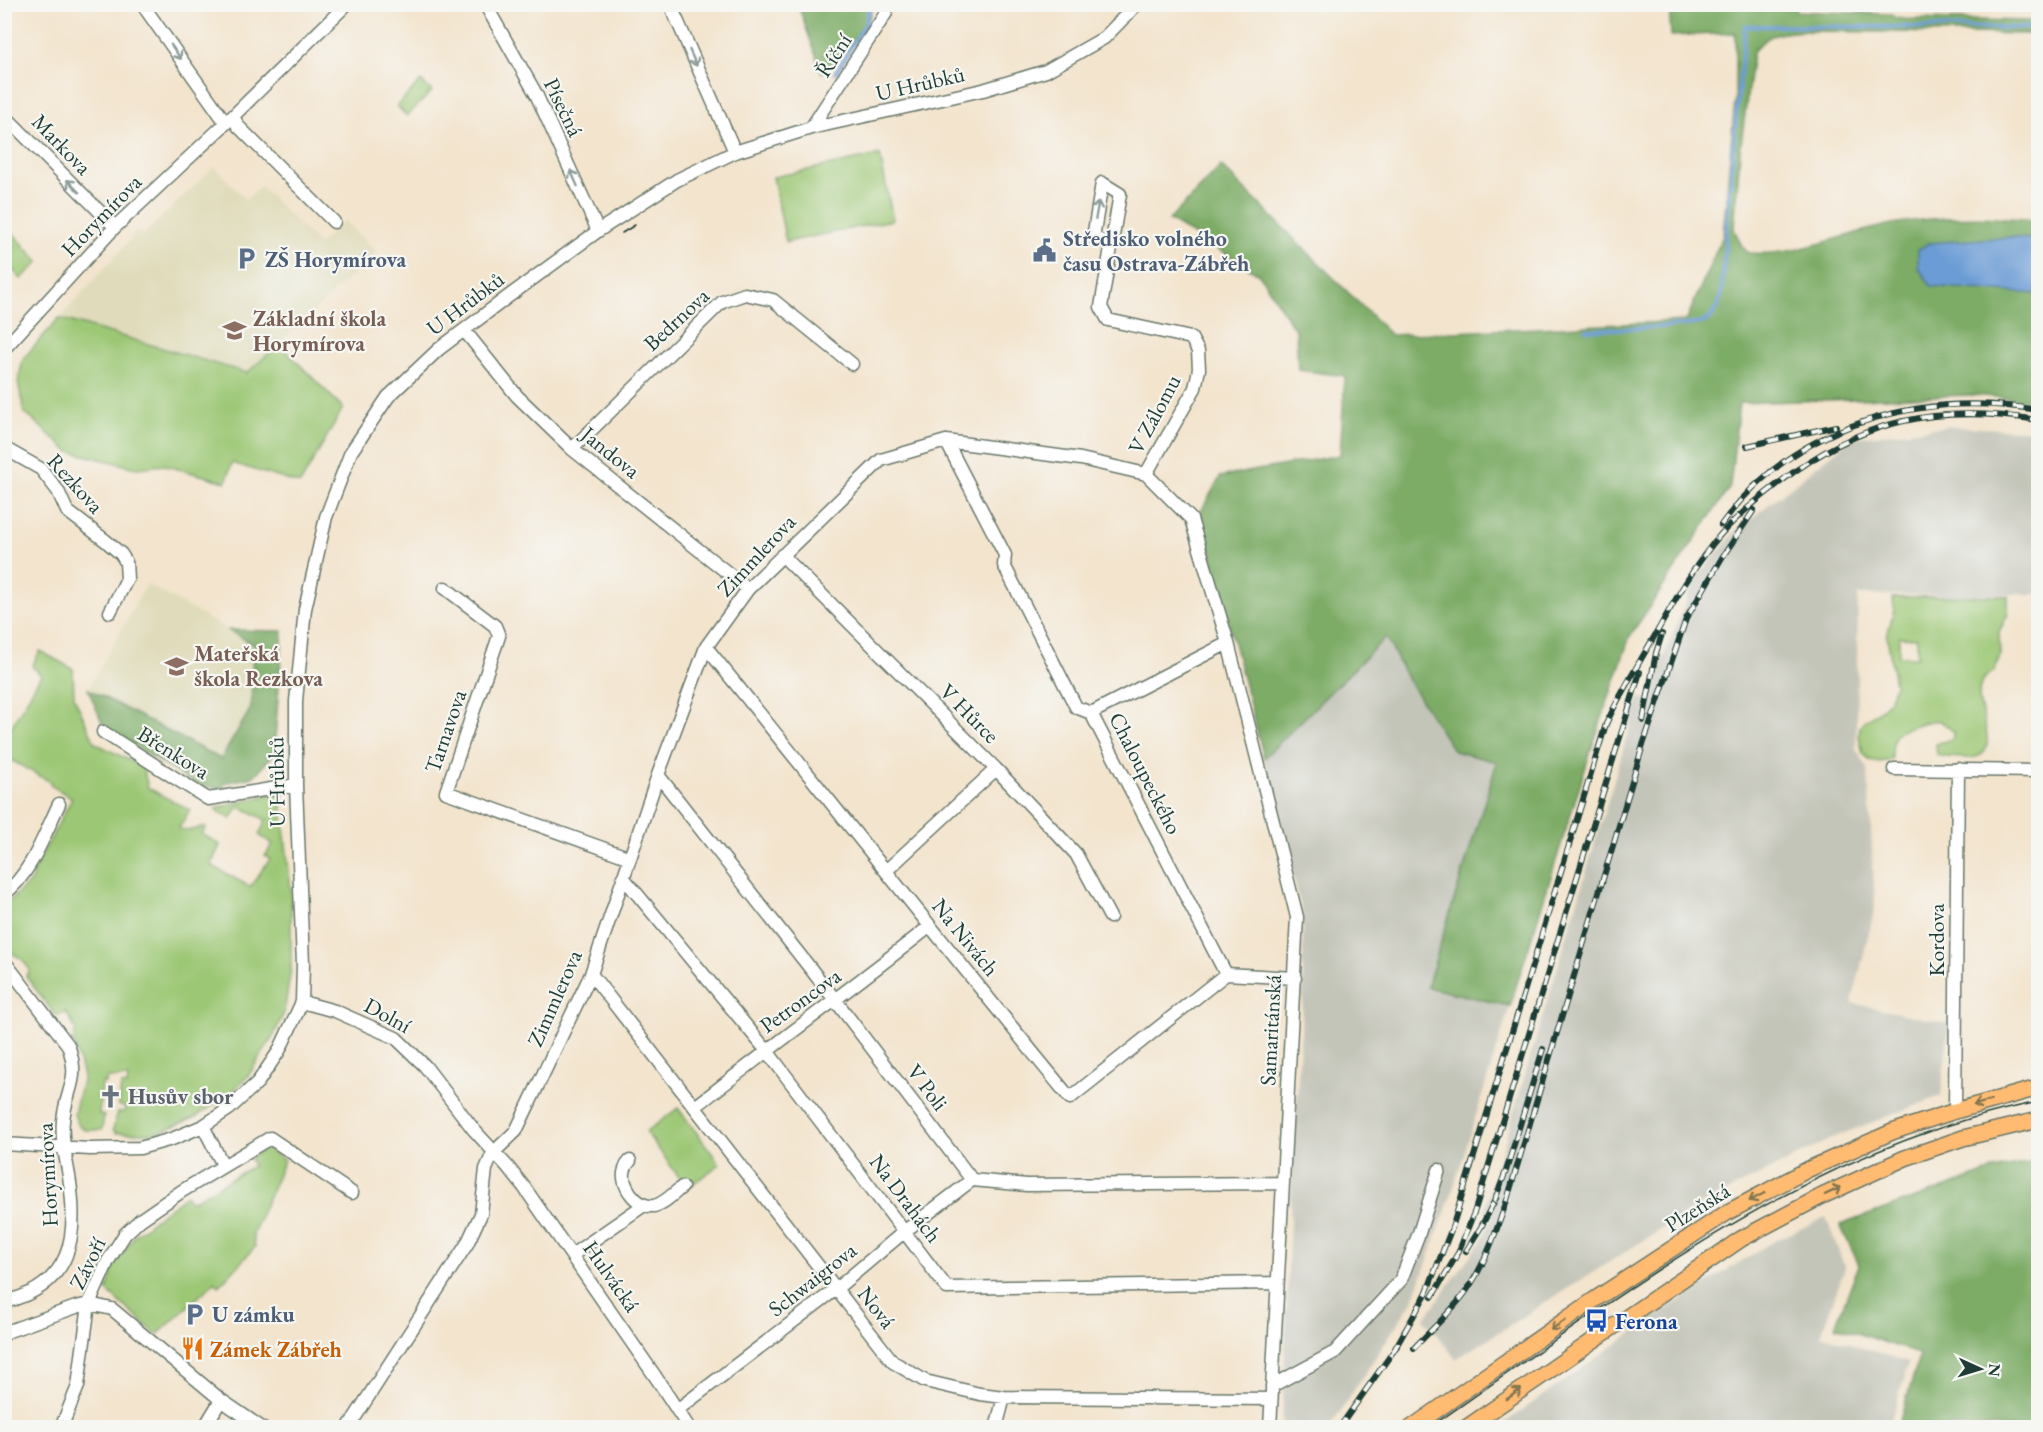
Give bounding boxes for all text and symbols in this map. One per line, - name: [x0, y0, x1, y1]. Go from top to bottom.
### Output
- street label: Říční: [809, 27, 859, 83]
- one-way arrow: [170, 44, 182, 60]
- one-way arrow: [689, 49, 700, 67]
- street label: U Hrůbků: [873, 59, 968, 108]
- street label: Písečná: [537, 73, 590, 142]
- street label: Markova: [25, 107, 98, 181]
- street label: Horymírova: [55, 168, 148, 263]
- one-way arrow: [567, 169, 579, 187]
- one-way arrow: [66, 178, 81, 193]
- one-way arrow: [1092, 201, 1103, 221]
- place label: Středisko volného času Ostrava-Zábřeh: [1063, 224, 1249, 278]
- public building icon: Středisko volného času Ostrava-Zábřeh: [1032, 238, 1058, 264]
- place label: ZŠ Horymírova: [265, 245, 407, 274]
- parking icon: ZŠ Horymírova: [234, 246, 260, 272]
- street label: U Hrůbků: [421, 264, 510, 342]
- street label: Bedrnova: [637, 281, 716, 357]
- place label: Základní škola Horymírova: [253, 304, 386, 358]
- school or university icon: Základní škola Horymírova: [222, 318, 248, 344]
- street label: V Zálomu: [1121, 369, 1188, 459]
- street label: Jandova: [574, 419, 646, 485]
- street label: Rezkova: [41, 447, 110, 520]
- street label: Zimmlerova: [711, 508, 802, 603]
- place label: Mateřská škola Rezkova: [194, 639, 323, 693]
- school or university icon: Mateřská škola Rezkova: [163, 653, 189, 679]
- street label: V Hůrce: [934, 677, 1006, 750]
- street label: Tarnavova: [418, 685, 473, 777]
- street label: Chaloupeckého: [1102, 707, 1189, 839]
- street label: Břenkova: [132, 719, 215, 786]
- street label: U Hrůbků: [261, 736, 292, 827]
- street label: Na Nivách: [925, 893, 1006, 982]
- street label: Kordova: [1922, 903, 1951, 977]
- street label: Zimmlerova: [520, 945, 589, 1051]
- street label: Petroncova: [754, 961, 847, 1040]
- street label: Samaritánská: [1253, 974, 1288, 1086]
- street label: Dolní: [359, 991, 417, 1040]
- street label: V Poli: [901, 1058, 955, 1117]
- place label: Husův sbor: [128, 1082, 234, 1111]
- church icon: Husův sbor: [97, 1083, 123, 1109]
- one-way arrow: [1973, 1098, 1992, 1110]
- street label: Horymírova: [30, 1122, 65, 1228]
- street label: Na Drahách: [863, 1148, 948, 1248]
- street label: Plzeňská: [1659, 1176, 1736, 1239]
- one-way arrow: [1824, 1185, 1842, 1196]
- one-way arrow: [1749, 1191, 1767, 1203]
- street label: Závoří: [63, 1232, 113, 1294]
- street label: Hulvácká: [577, 1235, 647, 1318]
- street label: Schwaigrova: [762, 1236, 863, 1323]
- street label: Nová: [851, 1280, 902, 1335]
- place label: U zámku: [212, 1300, 295, 1329]
- parking icon: U zámku: [181, 1301, 207, 1327]
- place label: Ferona: [1615, 1307, 1678, 1336]
- bus stop icon: Ferona: [1584, 1308, 1610, 1334]
- one-way arrow: [1551, 1319, 1567, 1331]
- place label: Zámek Zábřeh: [210, 1335, 342, 1364]
- restaurant icon: Zámek Zábřeh: [179, 1336, 205, 1362]
- north arrow: [1950, 1339, 2010, 1399]
- text: N: [1984, 1363, 2005, 1377]
- one-way arrow: [1505, 1388, 1522, 1400]

